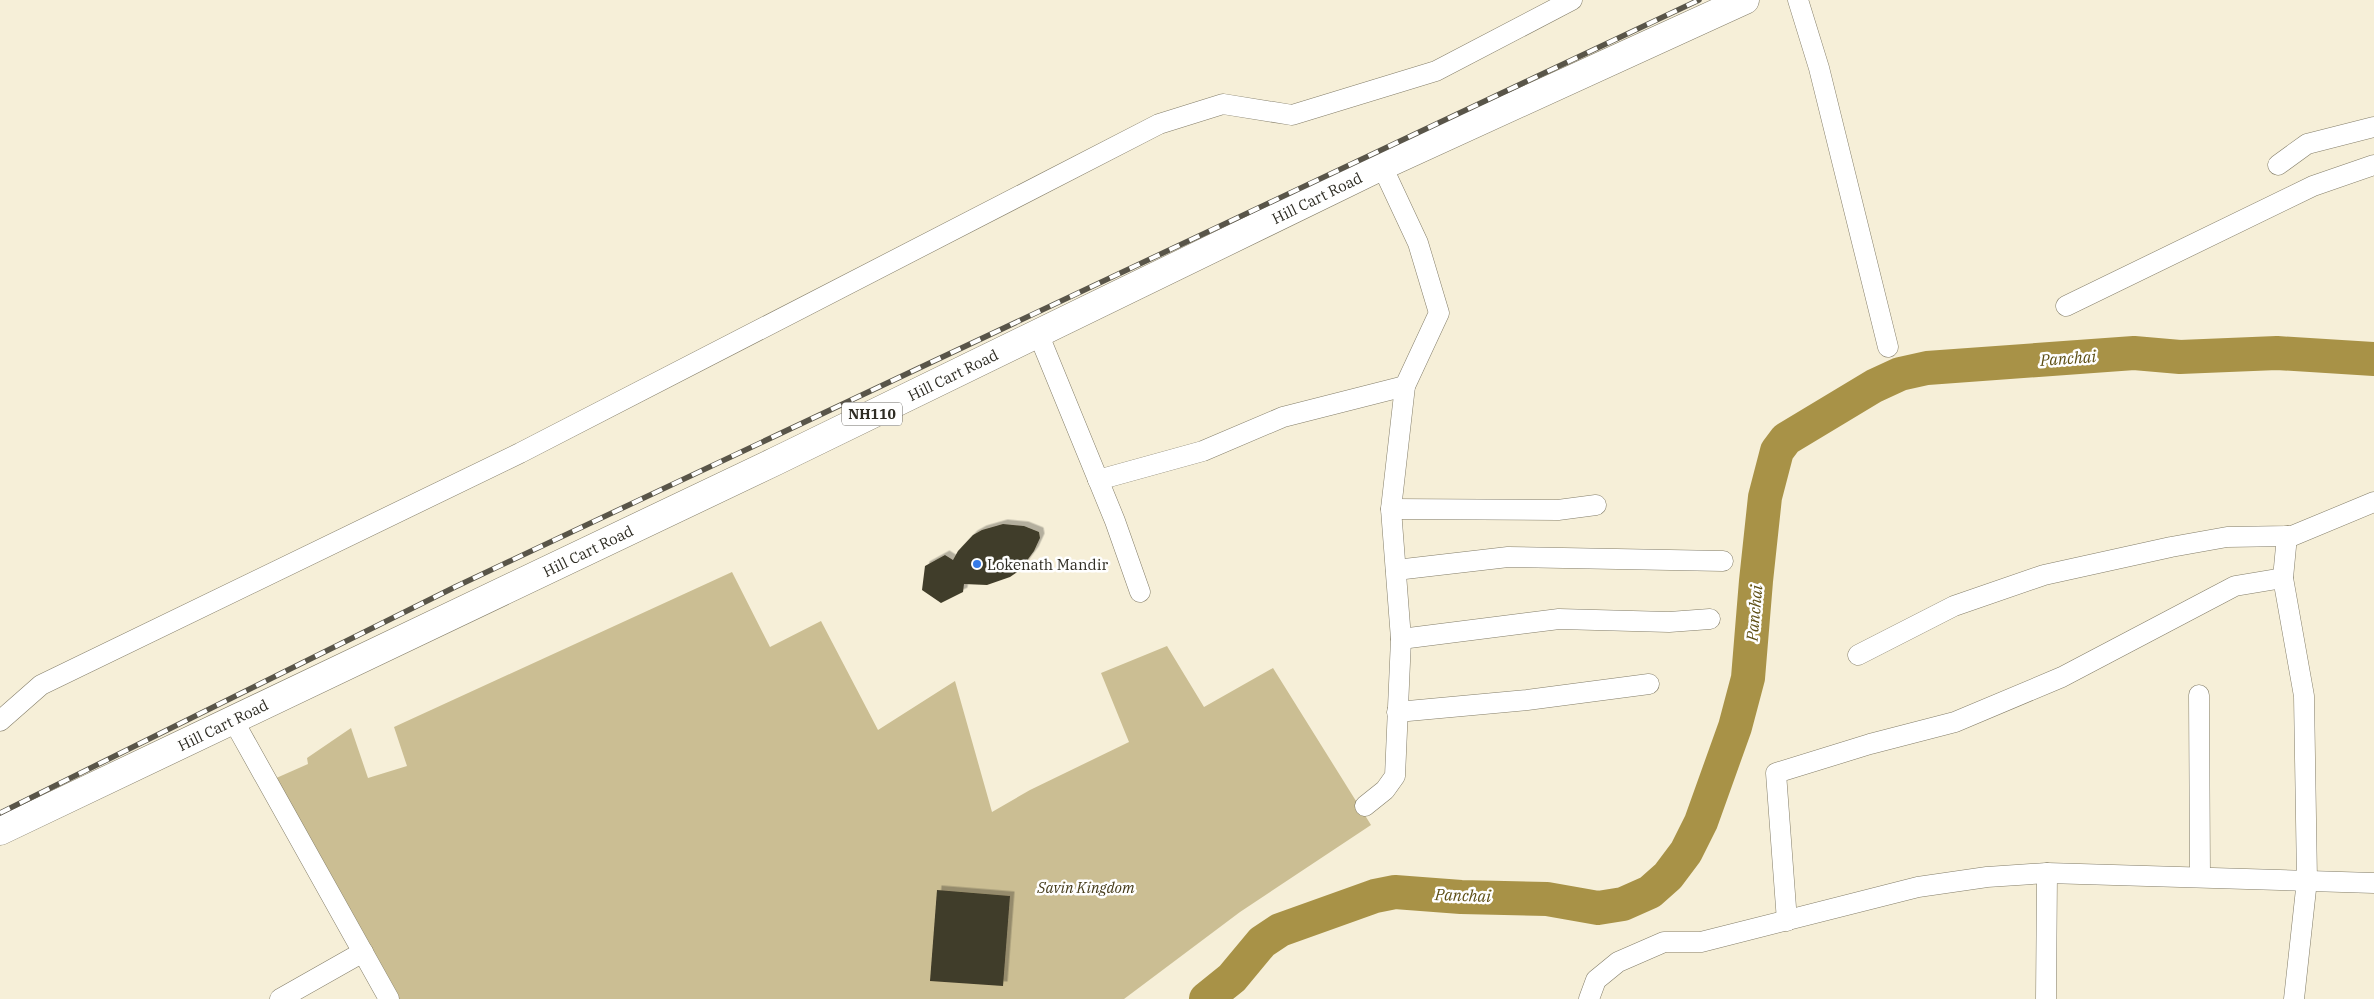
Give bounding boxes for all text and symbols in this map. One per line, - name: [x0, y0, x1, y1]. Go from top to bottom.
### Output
- street label: Hill Cart Road: [1269, 168, 1365, 228]
- street label: Hill Cart Road: [905, 345, 1001, 405]
- water label: Panchai: [2038, 346, 2097, 370]
- road number: NH110: [842, 402, 902, 426]
- street label: Hill Cart Road: [540, 521, 636, 581]
- place label: Lokenath Mandir: [987, 555, 1108, 574]
- marker: Lokenath Mandir: [971, 558, 983, 570]
- water label: Panchai: [1742, 584, 1766, 643]
- street label: Hill Cart Road: [175, 695, 271, 755]
- park label: Savin Kingdom: [1036, 878, 1135, 897]
- water label: Panchai: [1434, 884, 1492, 906]

